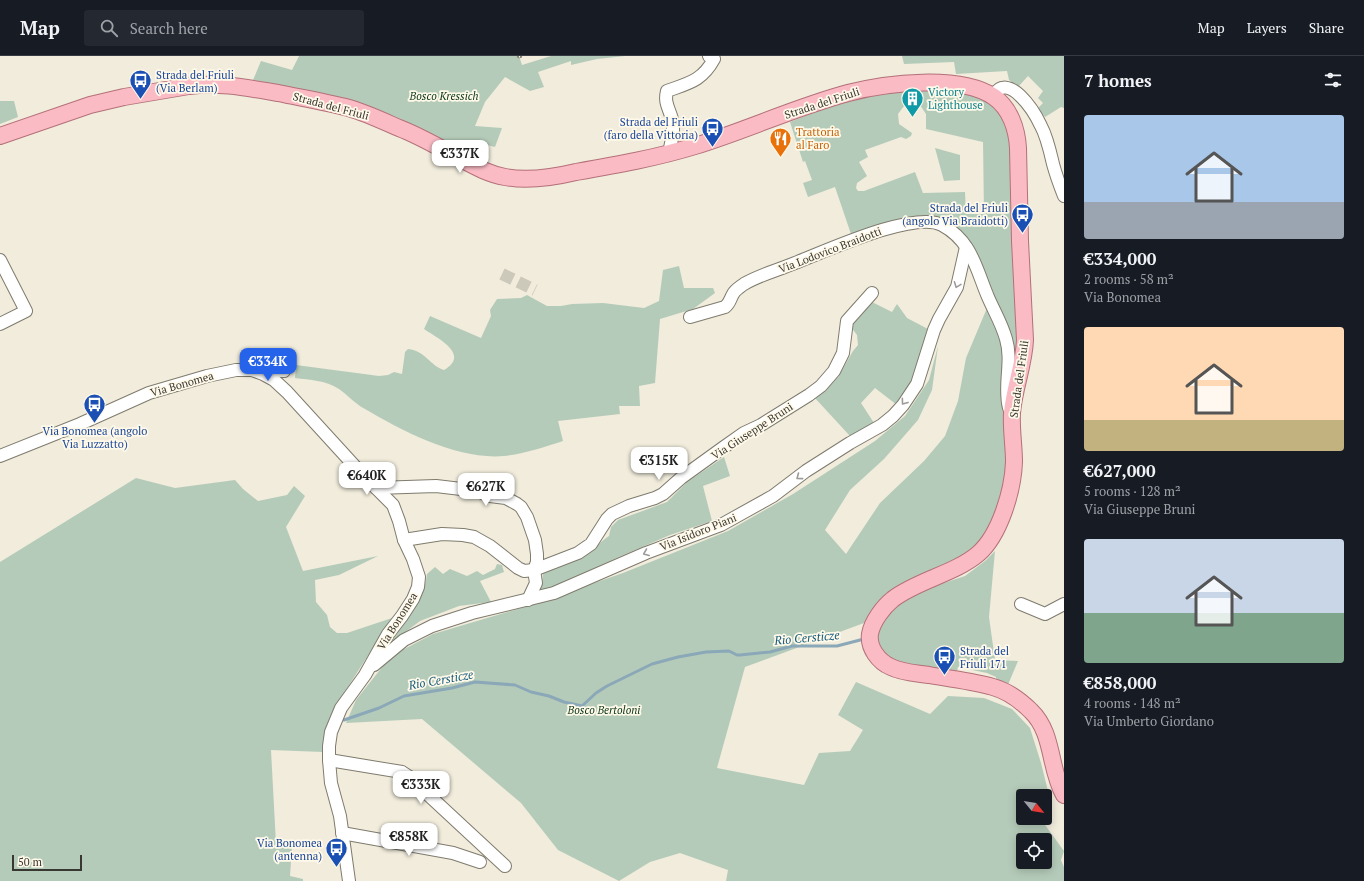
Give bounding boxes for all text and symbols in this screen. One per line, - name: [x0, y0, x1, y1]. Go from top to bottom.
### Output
- search box: [84, 10, 364, 46]
- text: Map: [20, 15, 60, 40]
- icon: search: [98, 17, 120, 39]
- text: Search here: [130, 18, 208, 38]
- text: Map: [1198, 18, 1225, 37]
- text: Layers: [1247, 18, 1287, 37]
- text: Share: [1309, 18, 1344, 37]
- bus stop icon: Strada del Friuli (Via Berlam): [128, 68, 154, 101]
- place label: Strada del Friuli (Via Berlam): [156, 68, 234, 95]
- text: 7 homes: [1084, 69, 1152, 92]
- icon: filters: [1322, 69, 1344, 91]
- street label: Strada del Friuli: [783, 84, 861, 122]
- building icon: Victory Lighthouse: [899, 85, 925, 118]
- place label: Victory Lighthouse: [928, 85, 983, 112]
- street label: Strada del Friuli: [291, 89, 371, 123]
- park label: Bosco Kressich: [409, 89, 478, 103]
- place label: Strada del Friuli (faro della Vittoria): [604, 115, 698, 142]
- bus stop icon: Strada del Friuli (faro della Vittoria): [700, 115, 726, 148]
- restaurant icon: Trattoria al Faro: [768, 125, 794, 158]
- place label: Trattoria al Faro: [796, 125, 840, 152]
- pin: €337K: [432, 140, 488, 174]
- icon: home: [1178, 141, 1250, 213]
- text: €337K: [441, 144, 479, 162]
- place label: Strada del Friuli (angolo Via Braidotti): [902, 201, 1008, 228]
- bus stop icon: Strada del Friuli (angolo Via Braidotti): [1010, 201, 1036, 234]
- street label: Via Lodovico Braidotti: [777, 224, 883, 276]
- text: €334,000: [1084, 247, 1156, 270]
- text: 2 rooms · 58 m²: [1084, 270, 1174, 288]
- one-way arrow: [954, 281, 962, 288]
- text: Via Bonomea: [1084, 288, 1161, 306]
- street label: Strada del Friuli: [1007, 339, 1031, 419]
- pin: €334K: [240, 348, 296, 382]
- text: €334K: [249, 352, 287, 370]
- icon: home: [1178, 353, 1250, 425]
- street label: Via Bonomea: [149, 368, 216, 400]
- bus stop icon: Via Bonomea (angolo Via Luzzatto): [82, 392, 108, 425]
- one-way arrow: [902, 398, 909, 405]
- street label: Via Giuseppe Bruni: [709, 399, 795, 463]
- place label: Via Bonomea (angolo Via Luzzatto): [43, 424, 147, 451]
- pin: €315K: [631, 447, 687, 481]
- text: €315K: [640, 451, 678, 469]
- text: €627,000: [1084, 459, 1156, 482]
- pin: €640K: [339, 462, 395, 496]
- text: €640K: [348, 466, 386, 484]
- one-way arrow: [796, 472, 803, 479]
- pin: €627K: [458, 473, 514, 507]
- text: €627K: [467, 477, 505, 495]
- text: 5 rooms · 128 m²: [1084, 482, 1181, 500]
- text: Via Giuseppe Bruni: [1084, 500, 1196, 518]
- street label: Via Isidoro Piani: [658, 510, 738, 554]
- one-way arrow: [642, 548, 650, 556]
- icon: home: [1178, 565, 1250, 637]
- street label: Via Bonomea: [374, 589, 420, 652]
- water label: Rio Cersticze: [773, 627, 841, 648]
- bus stop icon: Strada del Friuli 171: [932, 644, 958, 677]
- place label: Strada del Friuli 171: [960, 644, 1009, 671]
- water label: Rio Cersticze: [406, 666, 475, 693]
- text: €858,000: [1084, 671, 1156, 694]
- text: 4 rooms · 148 m²: [1084, 694, 1181, 712]
- park label: Bosco Bertoloni: [567, 703, 640, 717]
- text: Via Umberto Giordano: [1084, 712, 1214, 730]
- pin: €333K: [393, 771, 449, 805]
- text: €333K: [402, 775, 440, 793]
- north arrow: [1016, 789, 1052, 825]
- map controls: [1016, 789, 1052, 869]
- pin: €858K: [381, 823, 437, 857]
- text: €858K: [390, 827, 428, 845]
- button: locate: [1016, 833, 1052, 869]
- place label: Via Bonomea (antenna): [257, 836, 322, 863]
- bus stop icon: Via Bonomea (antenna): [324, 836, 350, 869]
- scale bar: [12, 853, 82, 872]
- text: 50 m: [18, 855, 42, 869]

